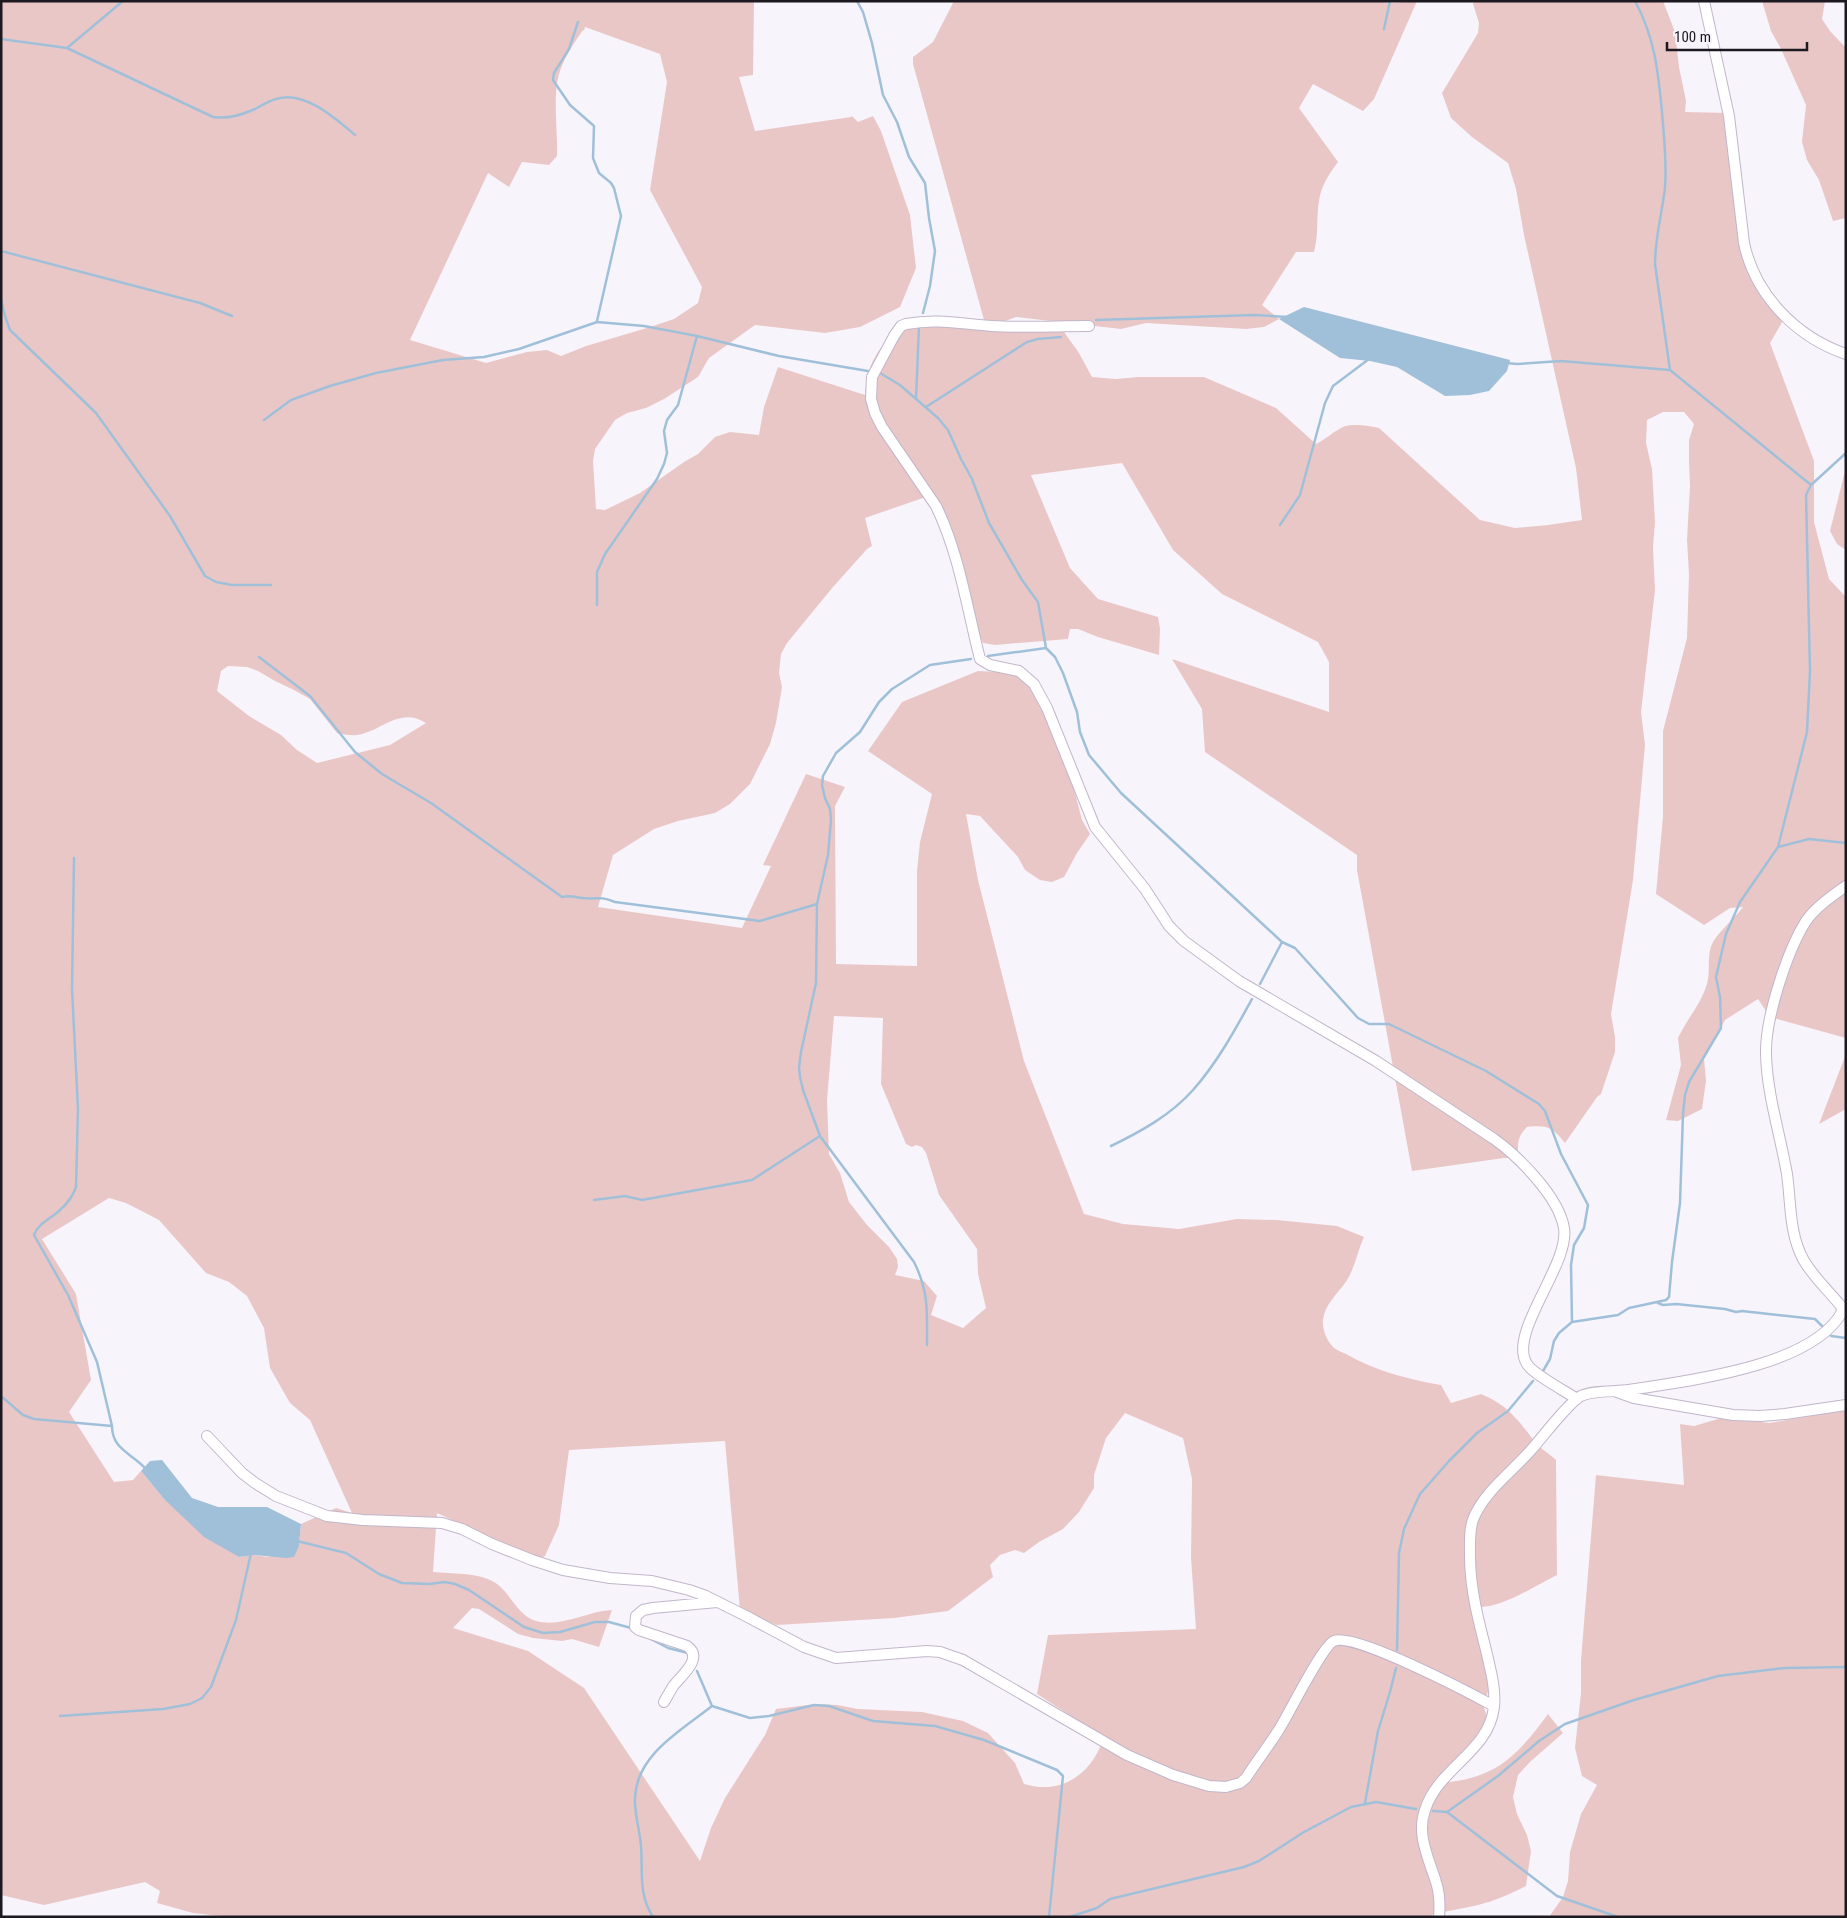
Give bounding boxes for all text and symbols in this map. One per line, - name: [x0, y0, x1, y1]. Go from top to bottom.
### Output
- scale bar: [1667, 20, 1807, 52]
- text: 100 m: [1674, 28, 1711, 46]

